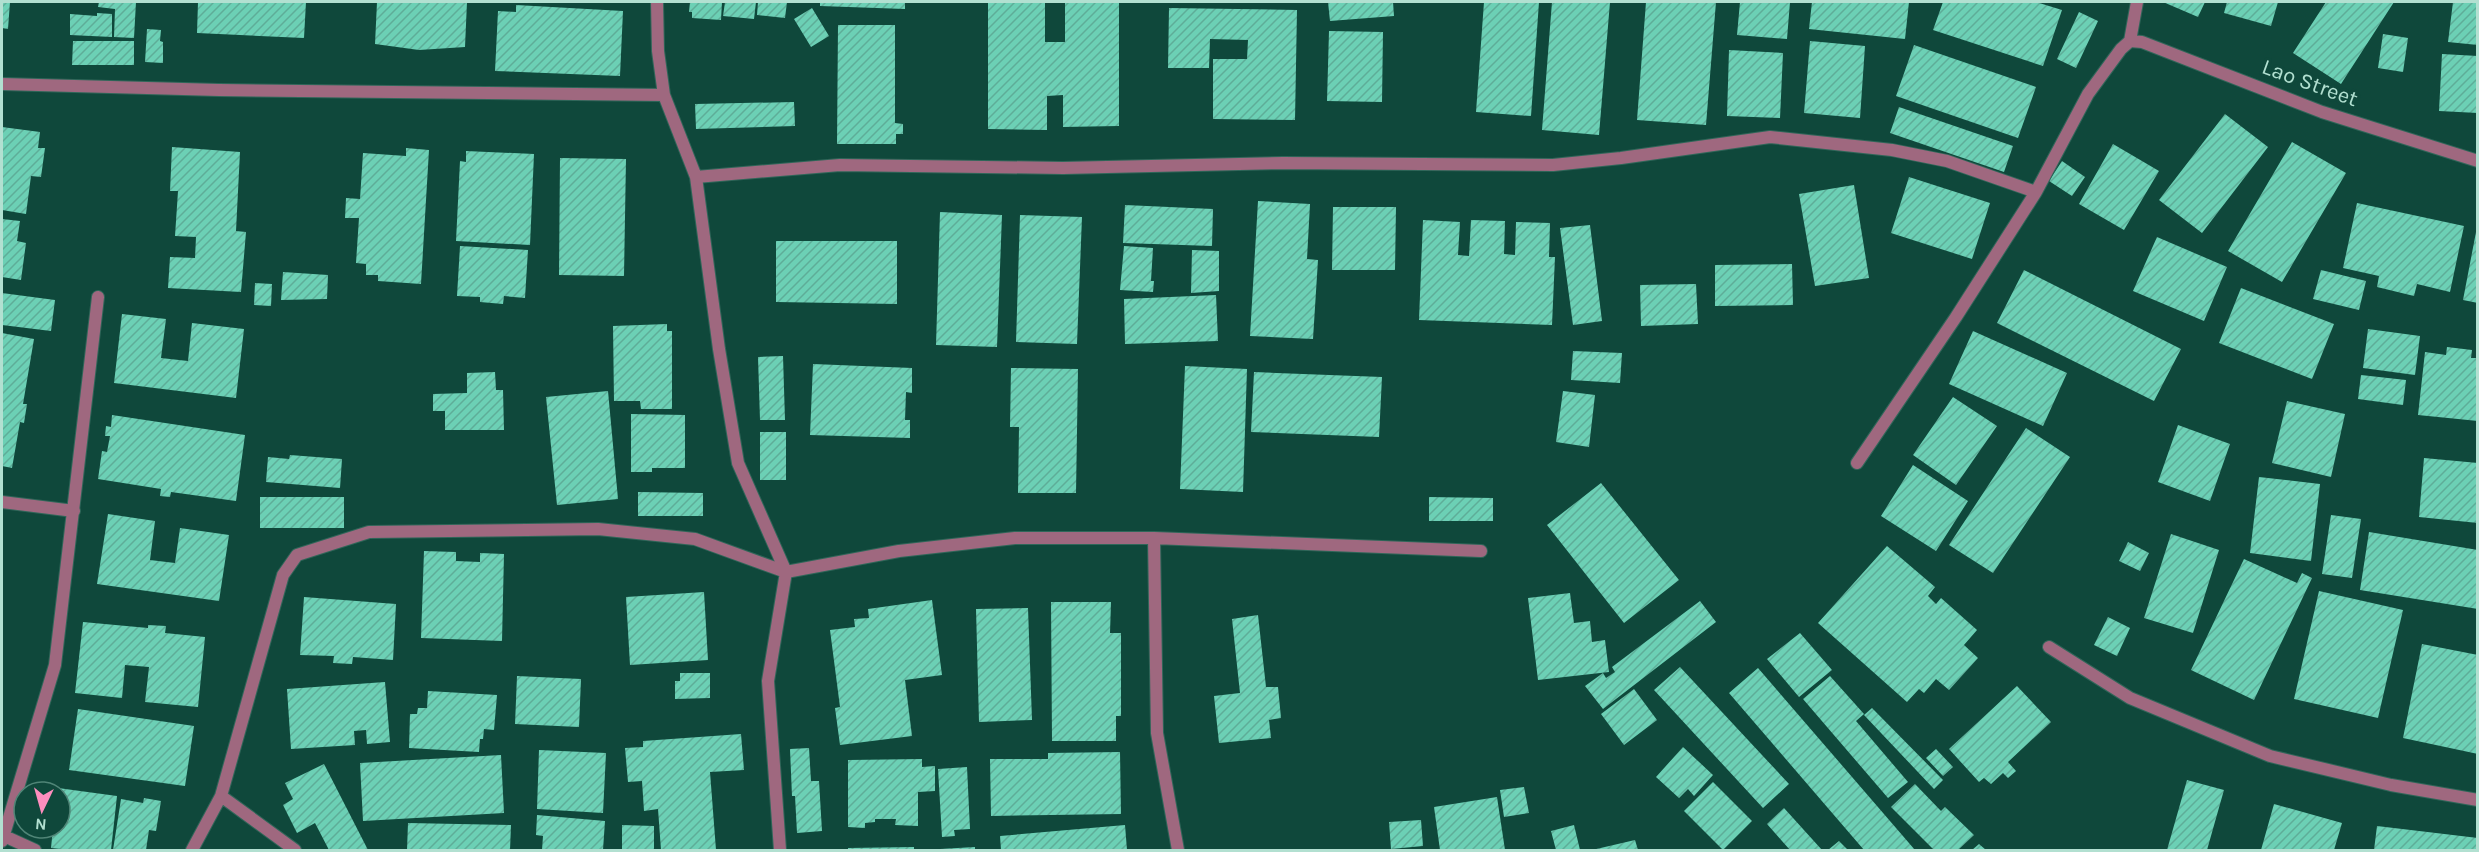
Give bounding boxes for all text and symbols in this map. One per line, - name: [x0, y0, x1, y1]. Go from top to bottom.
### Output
- street label: Lao Street: [2259, 54, 2361, 112]
- north arrow: [12, 780, 72, 840]
- text: N: [34, 814, 47, 834]

